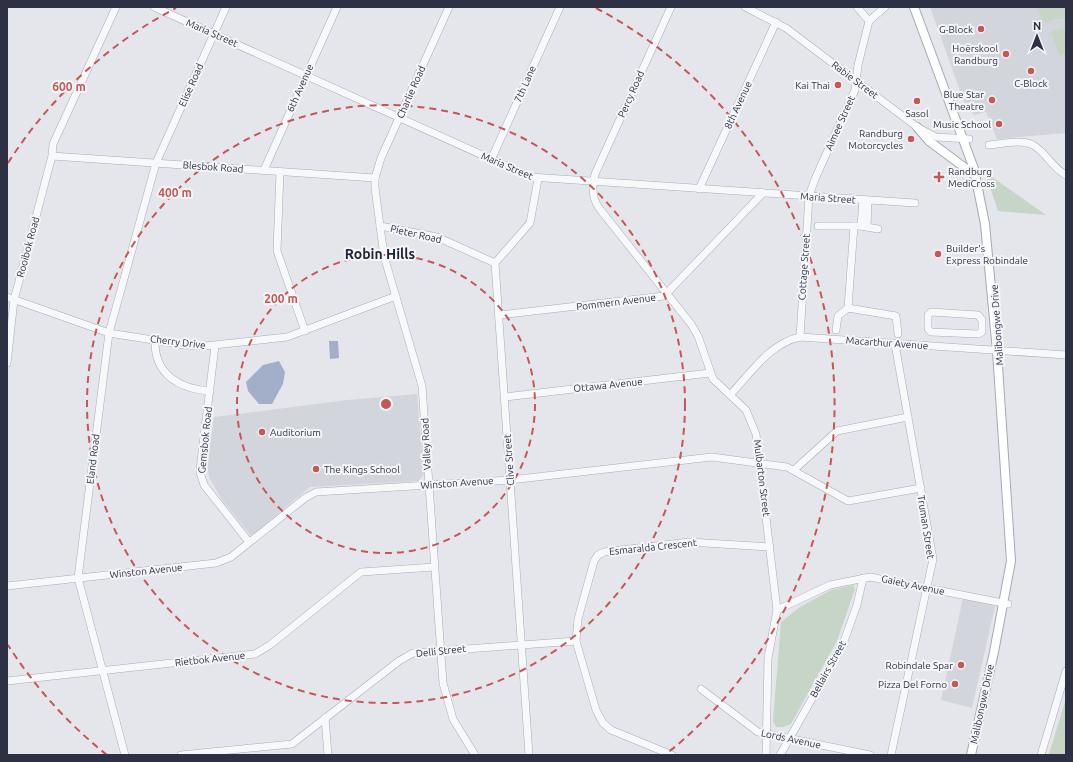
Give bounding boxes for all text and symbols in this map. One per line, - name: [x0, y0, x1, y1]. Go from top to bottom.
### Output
- north arrow: [1017, 16, 1057, 56]
- street label: Maria Street: [184, 17, 240, 49]
- text: N: [1033, 20, 1041, 32]
- place label: G-Block: [939, 24, 973, 35]
- marker: G-Block: [976, 24, 986, 34]
- place label: Hoërskool Randburg: [952, 43, 998, 66]
- marker: Hoërskool Randburg: [1001, 49, 1011, 59]
- street label: Rabie Street: [830, 59, 880, 101]
- street label: Elise Road: [177, 62, 205, 108]
- street label: 6th Avenue: [285, 62, 315, 114]
- street label: Charlie Road: [394, 64, 428, 120]
- street label: 7th Lane: [512, 64, 538, 104]
- marker: C-Block: [1026, 66, 1036, 76]
- street label: Percy Road: [616, 69, 646, 119]
- place label: C-Block: [1014, 78, 1048, 89]
- street label: 8th Avenue: [722, 79, 754, 131]
- text: 600 m: [52, 80, 86, 93]
- place label: Kai Thai: [795, 80, 830, 91]
- marker: Kai Thai: [833, 80, 843, 90]
- place label: Blue Star Theatre: [943, 89, 984, 112]
- street label: Aimee Street: [823, 94, 857, 152]
- marker: Blue Star Theatre: [987, 95, 997, 105]
- marker: Sasol: [912, 96, 922, 106]
- place label: Sasol: [905, 108, 929, 119]
- place label: Music School: [933, 119, 991, 130]
- marker: Music School: [994, 119, 1004, 129]
- place label: Randburg Motorcycles: [848, 128, 903, 151]
- marker: Randburg Motorcycles: [906, 134, 916, 144]
- street label: Maria Street: [479, 150, 535, 182]
- street label: Blesbok Road: [182, 159, 244, 175]
- place label: Randburg MediCross: [948, 166, 995, 189]
- marker: Randburg MediCross: [933, 171, 945, 183]
- text: 400 m: [158, 186, 192, 199]
- street label: Maria Street: [800, 191, 856, 205]
- street label: Rooibok Road: [15, 215, 41, 279]
- street label: Pieter Road: [389, 223, 443, 245]
- street label: Cottage Street: [796, 233, 812, 301]
- place label: Builder's Express Robindale: [946, 243, 1028, 266]
- district label: Robin Hills: [345, 246, 416, 262]
- marker: Builder's Express Robindale: [933, 249, 943, 259]
- street label: Malibongwe Drive: [989, 284, 1005, 366]
- text: 200 m: [264, 292, 298, 305]
- street label: Pommern Avenue: [576, 292, 656, 312]
- street label: Cherry Drive: [150, 333, 206, 351]
- street label: Macarthur Avenue: [845, 335, 929, 351]
- street label: Ottawa Avenue: [573, 376, 643, 394]
- centre of rings: [379, 397, 393, 411]
- street label: Gemsbok Road: [196, 406, 214, 474]
- street label: Valley Road: [419, 417, 433, 470]
- marker: Auditorium: [257, 427, 267, 437]
- place label: Auditorium: [270, 427, 321, 438]
- street label: Eland Road: [84, 433, 102, 485]
- street label: Clive Street: [502, 434, 516, 486]
- street label: Mulbarton Street: [752, 439, 772, 517]
- marker: The Kings School: [311, 464, 321, 474]
- place label: The Kings School: [324, 464, 400, 475]
- street label: Winston Avenue: [420, 475, 494, 491]
- street label: Truman Street: [916, 494, 936, 560]
- street label: Esmaralda Crescent: [609, 537, 697, 557]
- street label: Winston Avenue: [109, 562, 183, 580]
- street label: Gaiety Avenue: [880, 573, 946, 597]
- street label: Bellairs Street: [808, 639, 848, 699]
- street label: Delli Street: [415, 643, 467, 659]
- street label: Rietbok Avenue: [174, 650, 246, 668]
- place label: Robindale Spar: [886, 660, 953, 671]
- marker: Robindale Spar: [956, 660, 966, 670]
- street label: Malibongwe Drive: [968, 663, 996, 745]
- place label: Pizza Del Forno: [878, 679, 947, 690]
- marker: Pizza Del Forno: [950, 679, 960, 689]
- street label: Lords Avenue: [760, 727, 822, 751]

